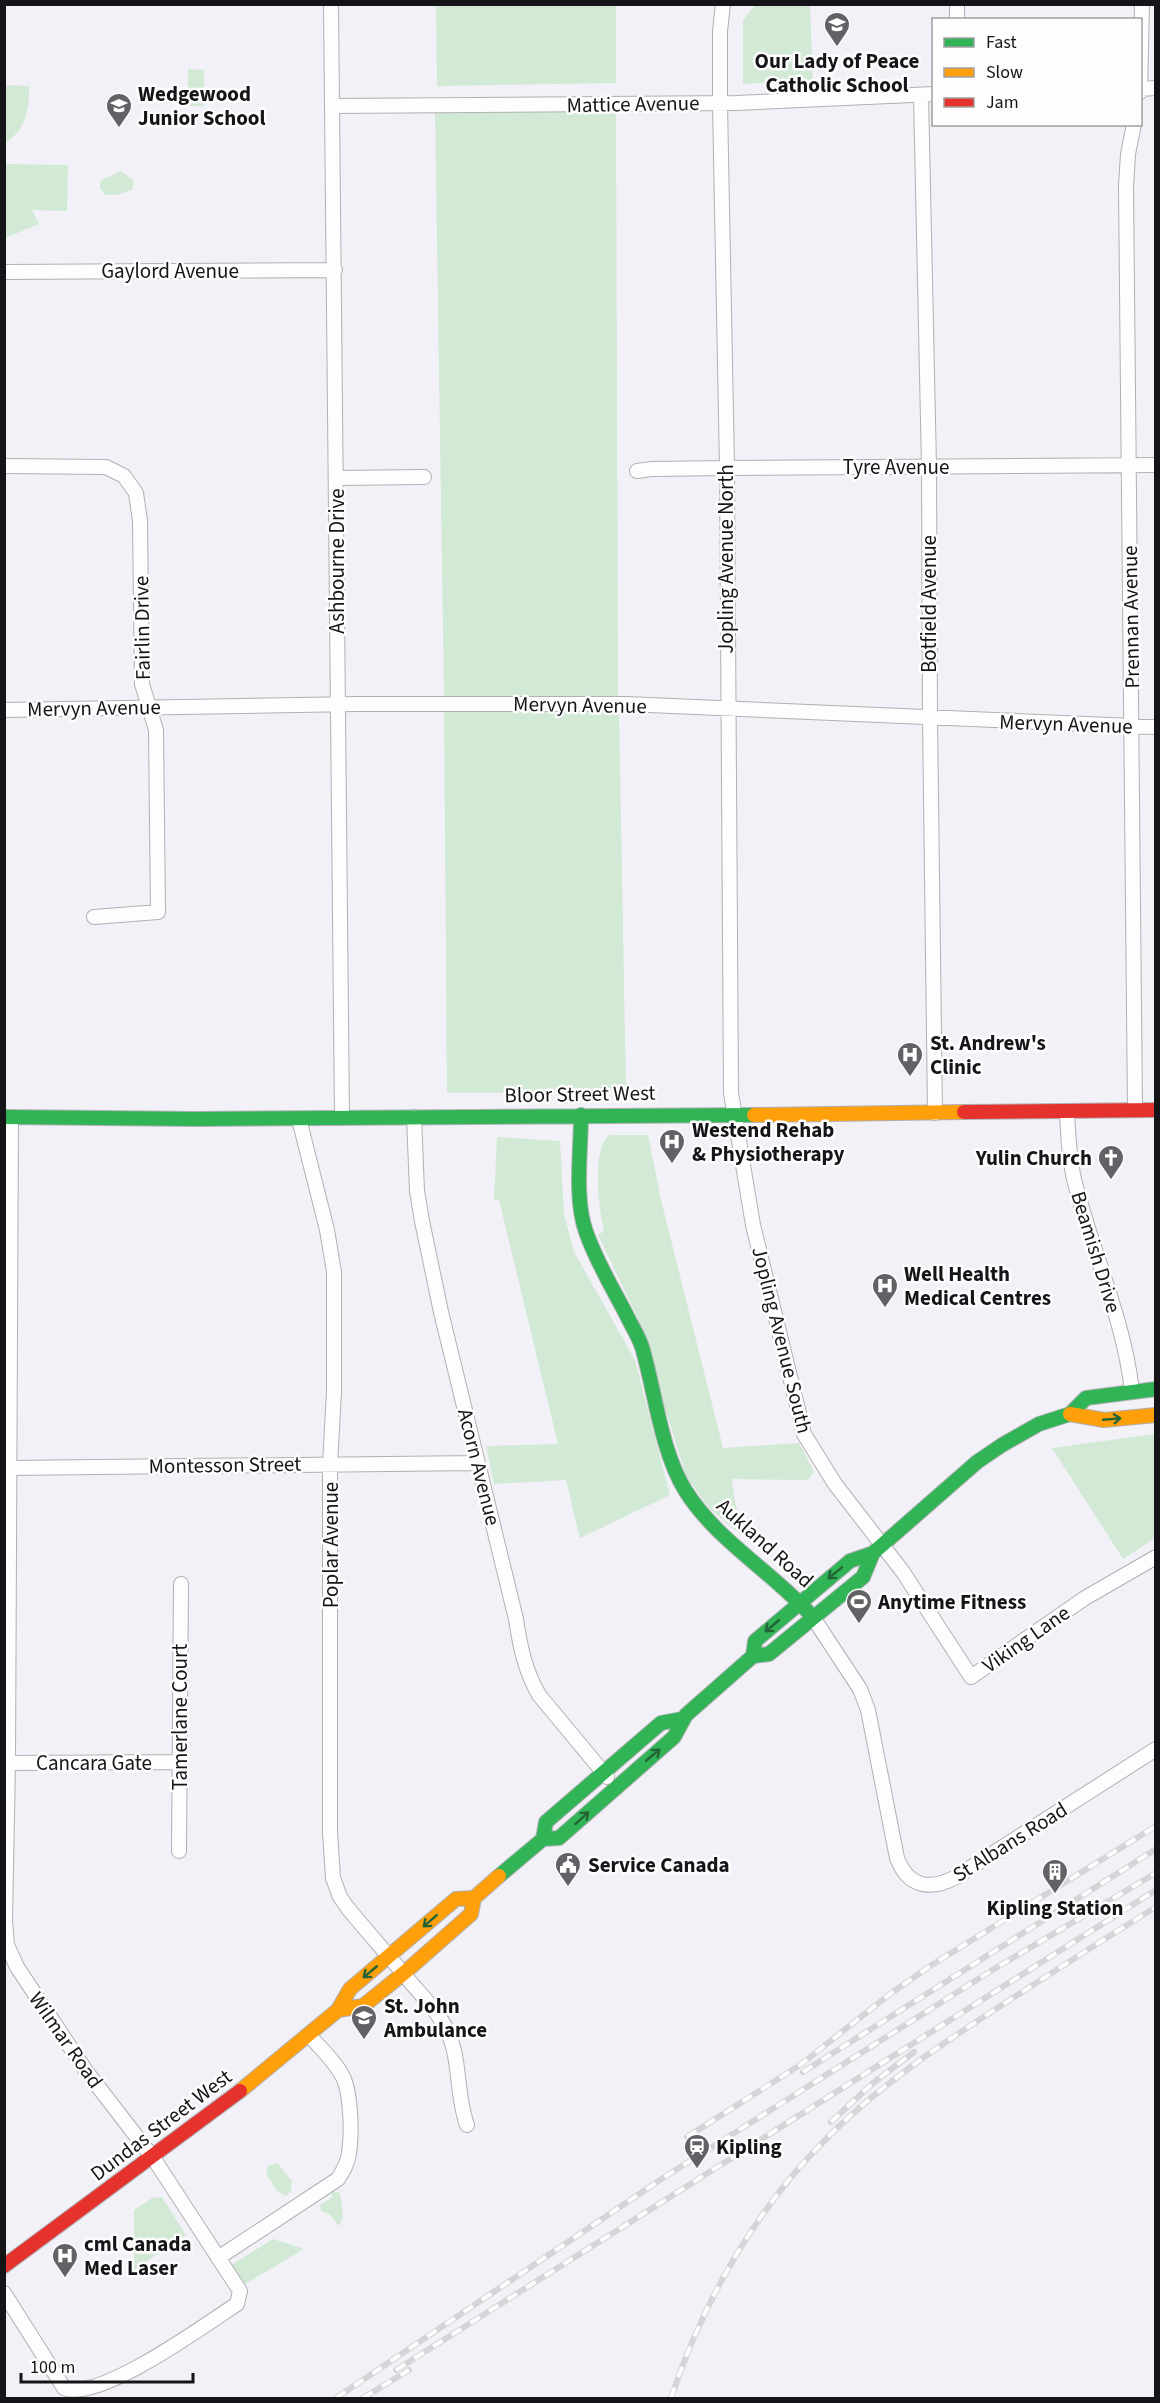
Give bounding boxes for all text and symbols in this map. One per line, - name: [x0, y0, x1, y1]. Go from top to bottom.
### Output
- school or university icon: Our Lady of Peace Catholic School: [822, 10, 852, 48]
- legend: [932, 18, 1142, 126]
- text: Fast: [986, 30, 1017, 55]
- place label: Our Lady of Peace Catholic School: [755, 46, 920, 100]
- text: Slow: [986, 60, 1023, 85]
- place label: Wedgewood Junior School: [138, 79, 265, 133]
- street label: Mattice Avenue: [566, 88, 700, 120]
- text: Jam: [986, 90, 1019, 115]
- school or university icon: Wedgewood Junior School: [104, 91, 134, 129]
- street label: Gaylord Avenue: [101, 256, 239, 286]
- street label: Tyre Avenue: [843, 452, 949, 482]
- street label: Jopling Avenue North: [711, 464, 741, 654]
- street label: Ashbourne Drive: [322, 488, 352, 634]
- street label: Botfield Avenue: [914, 535, 944, 673]
- street label: Prennan Avenue: [1115, 545, 1147, 689]
- street label: Fairlin Drive: [126, 576, 158, 680]
- street label: Mervyn Avenue: [513, 689, 647, 721]
- street label: Mervyn Avenue: [27, 692, 161, 724]
- street label: Mervyn Avenue: [999, 707, 1133, 741]
- place label: St. Andrew's Clinic: [930, 1028, 1046, 1082]
- hospital icon: St. Andrew's Clinic: [895, 1040, 925, 1078]
- street label: Bloor Street West: [504, 1078, 656, 1110]
- place label: Westend Rehab & Physiotherapy: [692, 1115, 844, 1169]
- hospital icon: Westend Rehab & Physiotherapy: [657, 1127, 687, 1165]
- place label: Yulin Church: [975, 1143, 1092, 1173]
- church icon: Yulin Church: [1096, 1143, 1126, 1181]
- street label: Beamish Drive: [1063, 1188, 1129, 1316]
- street label: Jopling Avenue South: [744, 1244, 820, 1436]
- place label: Well Health Medical Centres: [904, 1259, 1051, 1313]
- hospital icon: Well Health Medical Centres: [870, 1271, 900, 1309]
- street label: Acorn Avenue: [450, 1405, 508, 1529]
- one-way arrow: [1102, 1413, 1122, 1424]
- street label: Montesson Street: [148, 1449, 302, 1481]
- street label: Poplar Avenue: [316, 1482, 346, 1608]
- street label: Aukland Road: [710, 1491, 820, 1595]
- one-way arrow: [827, 1567, 843, 1580]
- sports icon: Anytime Fitness: [844, 1587, 874, 1625]
- place label: Anytime Fitness: [877, 1587, 1026, 1617]
- street label: Viking Lane: [976, 1598, 1076, 1680]
- one-way arrow: [764, 1620, 780, 1633]
- street label: Tamerlane Court: [165, 1644, 195, 1790]
- street label: Cancara Gate: [36, 1748, 152, 1778]
- one-way arrow: [645, 1748, 660, 1762]
- street label: St Albans Road: [947, 1795, 1073, 1889]
- one-way arrow: [574, 1811, 589, 1825]
- public building icon: Service Canada: [553, 1850, 583, 1888]
- place label: Service Canada: [588, 1850, 730, 1880]
- building icon: Kipling Station: [1040, 1857, 1070, 1895]
- place label: Kipling Station: [987, 1893, 1123, 1923]
- one-way arrow: [423, 1914, 438, 1928]
- one-way arrow: [362, 1965, 378, 1978]
- street label: Wilmar Road: [22, 1986, 110, 2094]
- place label: St. John Ambulance: [383, 1991, 487, 2045]
- school or university icon: St. John Ambulance: [349, 2003, 379, 2041]
- street label: Dundas Street West: [84, 2062, 238, 2188]
- station icon: Kipling: [682, 2132, 712, 2170]
- place label: Kipling: [716, 2132, 782, 2162]
- place label: cml Canada Med Laser: [84, 2229, 192, 2283]
- hospital icon: cml Canada Med Laser: [50, 2241, 80, 2279]
- scale bar: [21, 2346, 194, 2384]
- text: 100 m: [30, 2355, 75, 2380]

